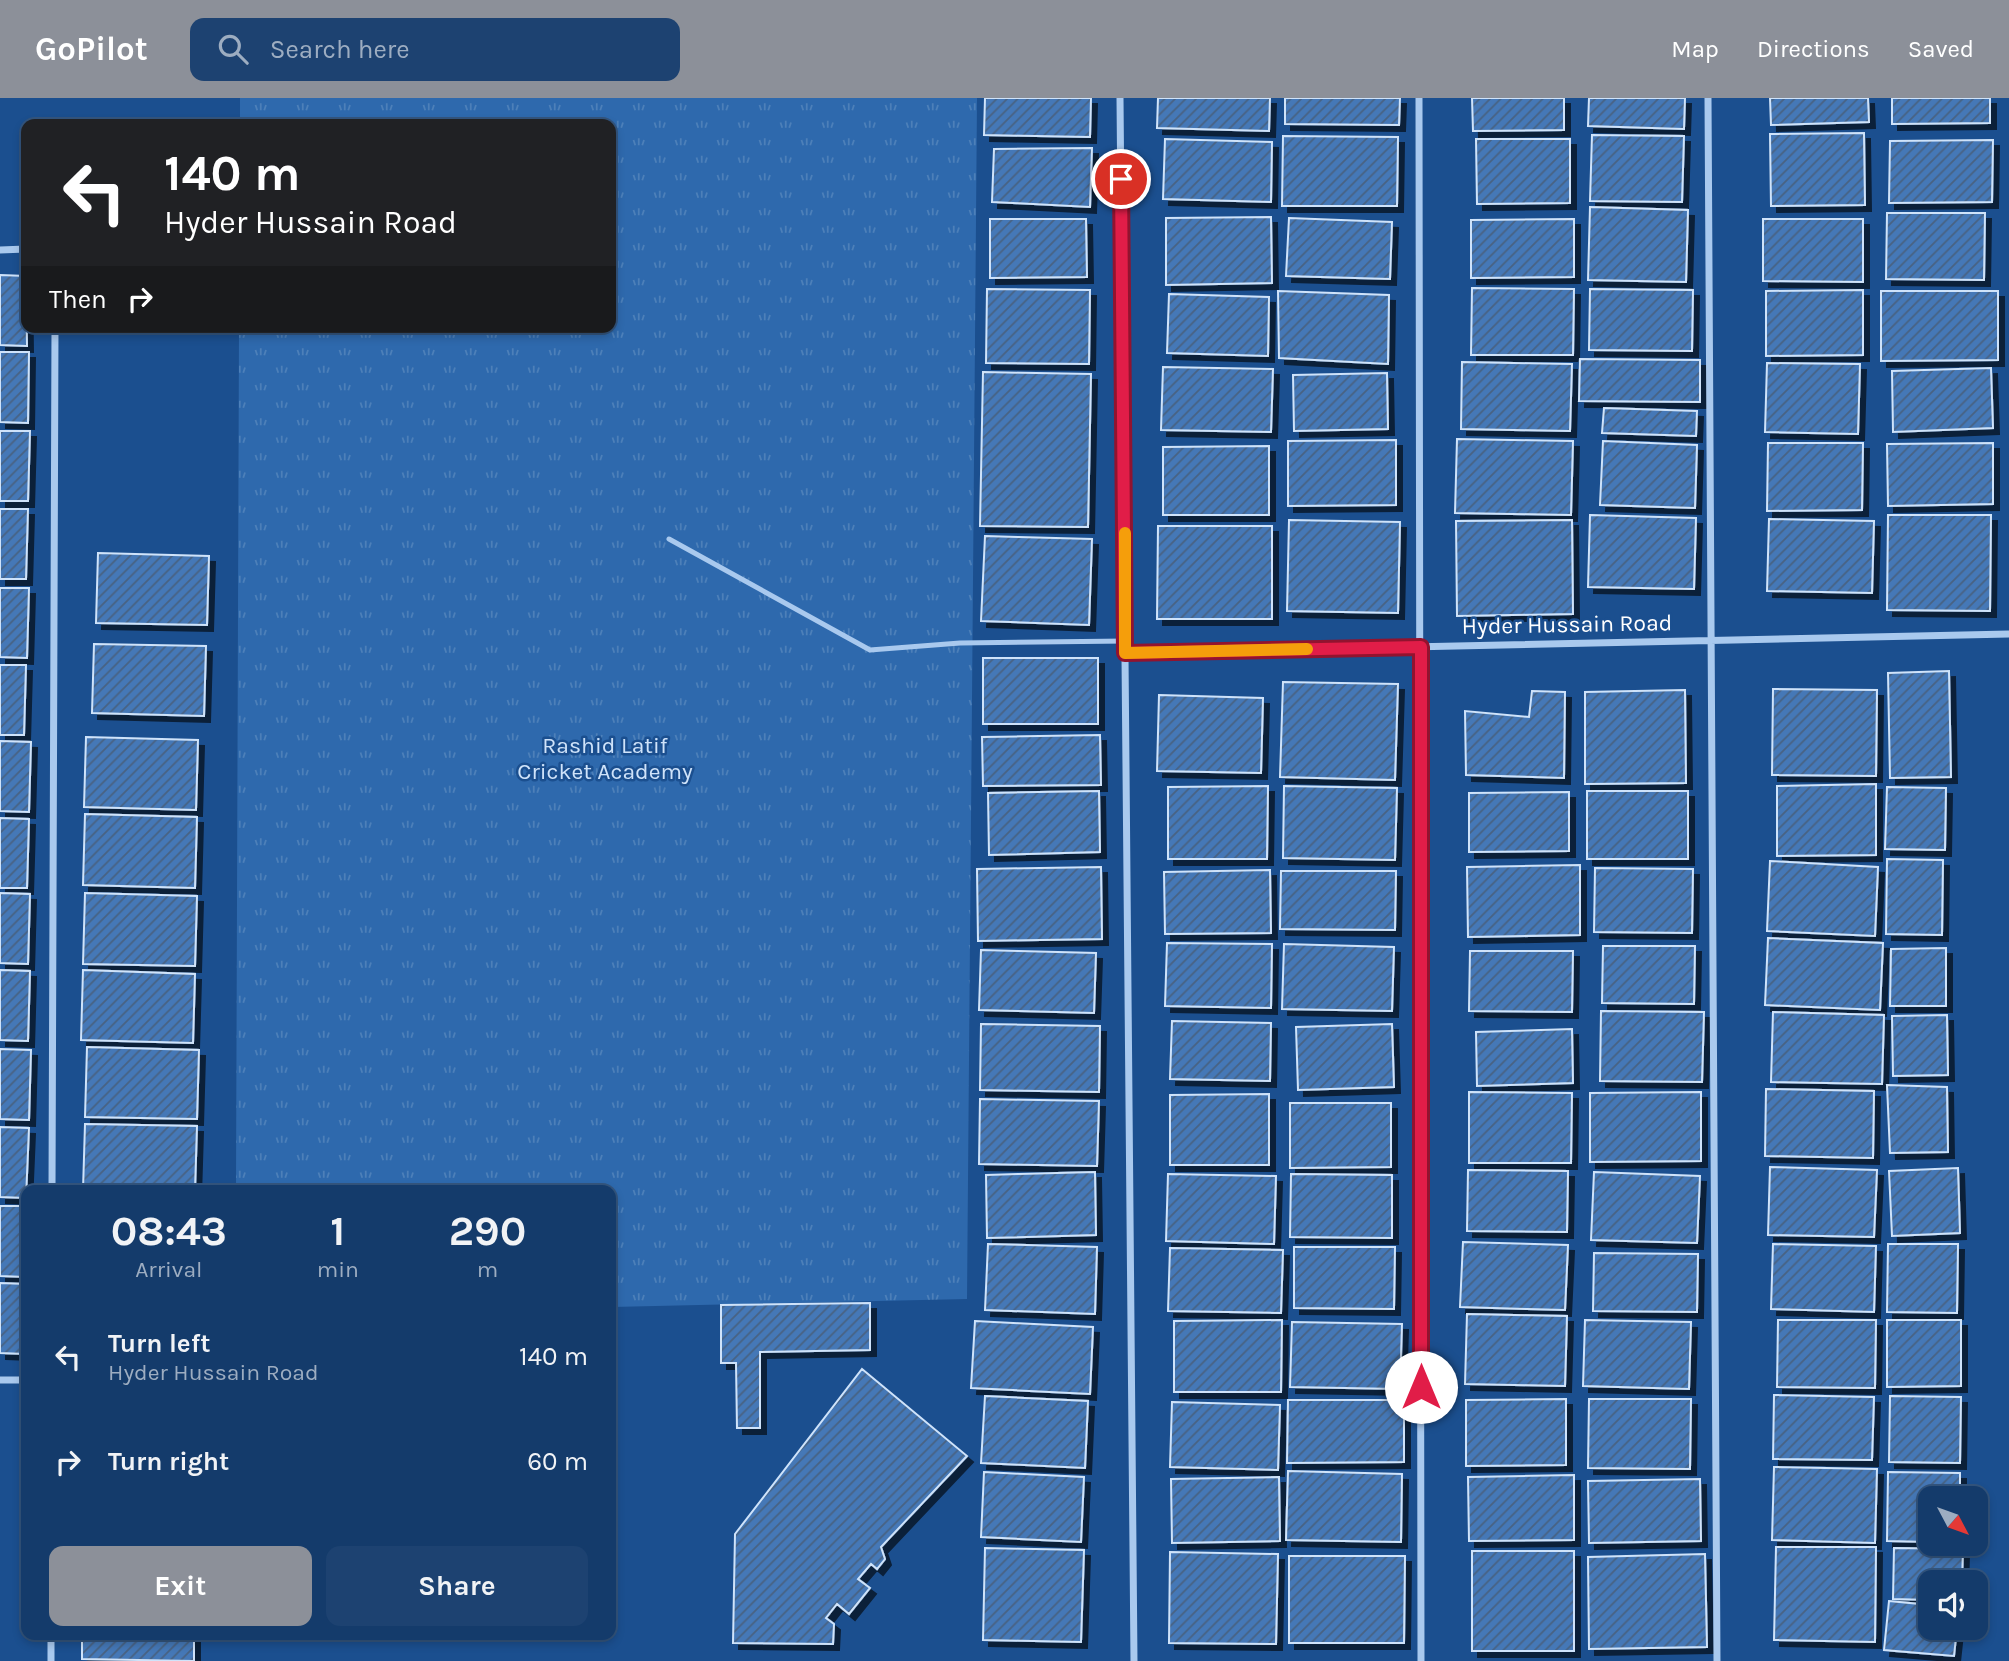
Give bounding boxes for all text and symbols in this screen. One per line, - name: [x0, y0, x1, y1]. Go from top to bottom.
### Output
- search box: [190, 18, 680, 81]
- text: GoPilot: [35, 30, 148, 68]
- icon: search: [214, 30, 252, 68]
- text: Search here: [270, 34, 410, 65]
- text: Map: [1671, 35, 1719, 63]
- text: Directions: [1757, 35, 1870, 63]
- text: Saved: [1908, 35, 1974, 63]
- text: 140 m: [164, 145, 301, 202]
- icon: left: [49, 147, 140, 238]
- pin: [1091, 149, 1151, 209]
- icon: arrive: [1102, 160, 1140, 198]
- text: Hyder Hussain Road: [164, 204, 457, 241]
- icon: right: [121, 280, 159, 318]
- text: Then: [49, 284, 107, 315]
- street label: Hyder Hussain Road: [1462, 609, 1673, 640]
- park label: Rashid Latif Cricket Academy: [517, 732, 693, 785]
- text: 08:43: [111, 1206, 227, 1256]
- text: 1: [330, 1206, 345, 1256]
- text: 290: [449, 1206, 526, 1256]
- text: Arrival: [135, 1256, 202, 1283]
- text: min: [317, 1256, 359, 1283]
- text: m: [477, 1256, 498, 1283]
- text: Turn left: [108, 1328, 210, 1359]
- icon: left: [49, 1338, 87, 1376]
- text: 140 m: [519, 1341, 588, 1372]
- position arrow: [1384, 1350, 1458, 1424]
- text: Hyder Hussain Road: [108, 1359, 319, 1386]
- icon: right: [49, 1443, 87, 1481]
- text: Turn right: [108, 1446, 229, 1477]
- text: 60 m: [527, 1446, 588, 1477]
- north arrow: [1918, 1486, 1988, 1556]
- map controls: [1918, 1486, 1988, 1640]
- button: Exit: [49, 1546, 312, 1626]
- button: Share: [326, 1546, 588, 1626]
- button: sound: [1918, 1570, 1988, 1640]

